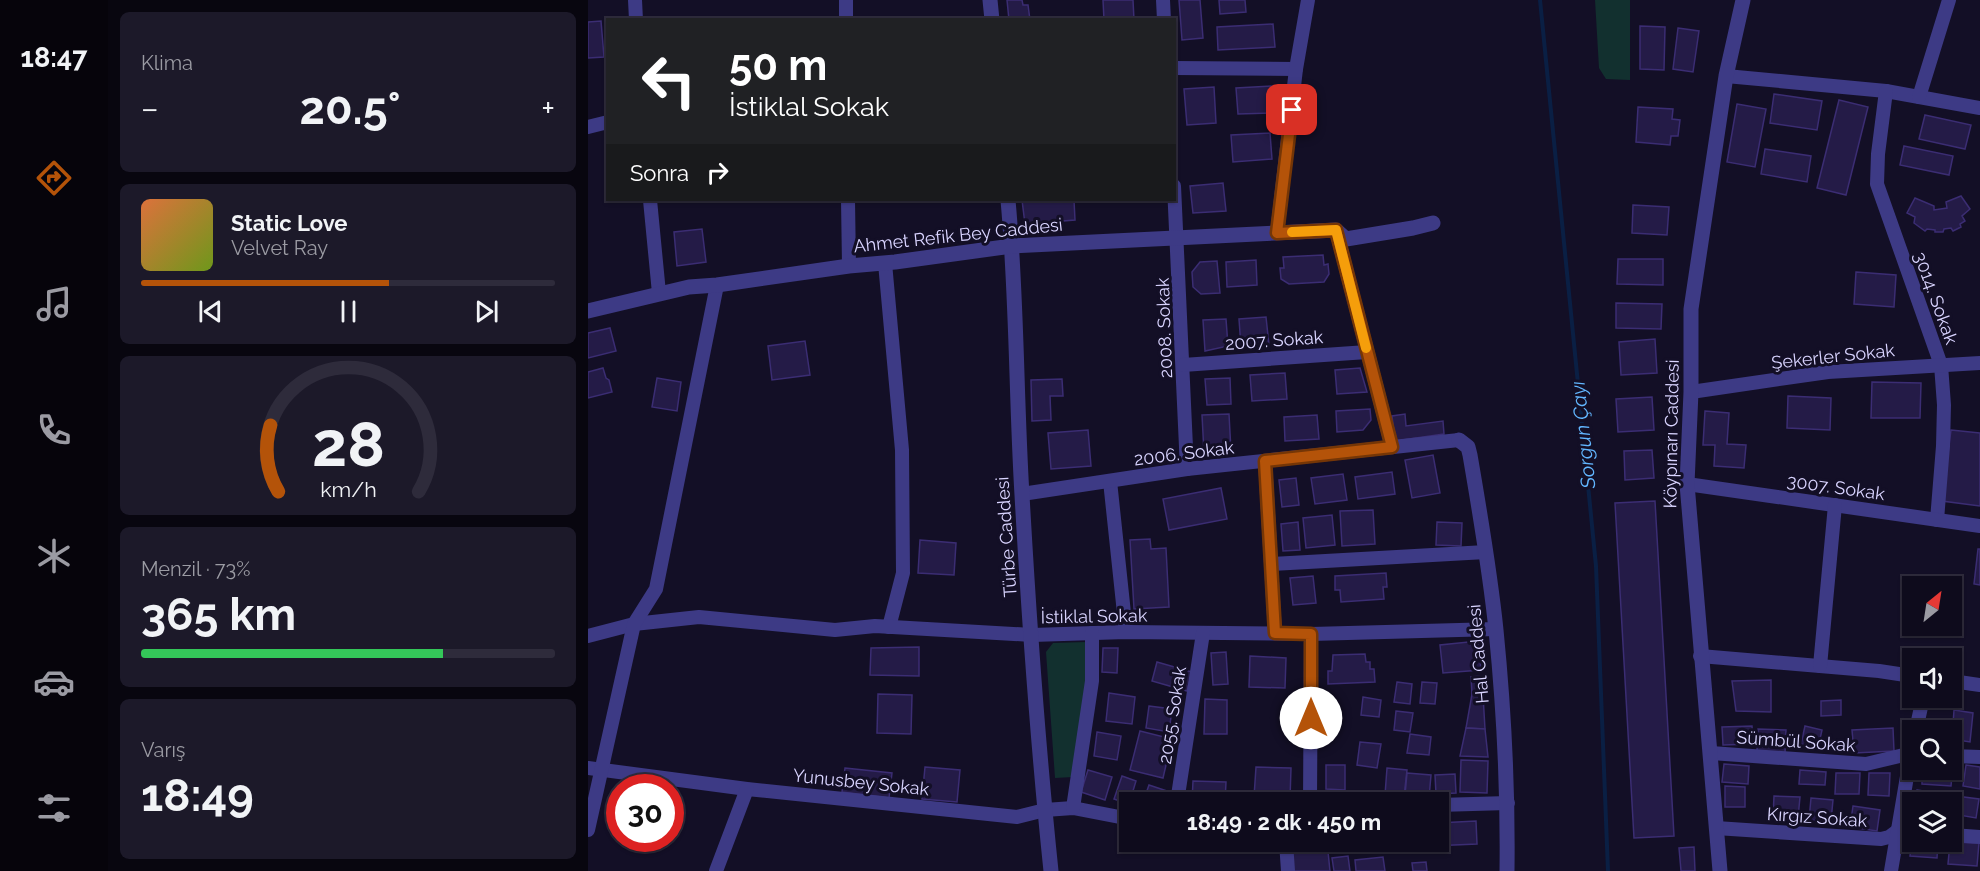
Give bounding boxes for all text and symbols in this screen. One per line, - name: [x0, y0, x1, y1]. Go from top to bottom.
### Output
- text: 50 m: [729, 41, 827, 90]
- text: 18:47: [21, 42, 87, 73]
- icon: left: [630, 42, 708, 120]
- text: Klima: [141, 51, 193, 75]
- text: 20.5°: [300, 82, 400, 135]
- pin: [1266, 84, 1317, 135]
- text: −: [141, 89, 159, 128]
- text: +: [541, 89, 555, 128]
- text: İstiklal Sokak: [729, 91, 889, 122]
- icon: arrive: [1275, 93, 1308, 126]
- icon: right: [701, 156, 734, 189]
- icon: directions: [33, 157, 75, 199]
- text: Sonra: [630, 160, 689, 186]
- text: Static Love: [231, 210, 348, 236]
- street label: Ahmet Refik Bey Caddesi: [852, 214, 1064, 256]
- text: Velvet Ray: [231, 236, 328, 260]
- street label: 3014. Sokak: [1910, 249, 1963, 347]
- street label: 2008. Sokak: [1152, 277, 1176, 379]
- icon: music: [33, 283, 75, 325]
- icon: previous: [194, 295, 227, 328]
- icon: pause: [332, 295, 365, 328]
- icon: next: [470, 295, 503, 328]
- street label: 2007. Sokak: [1224, 326, 1324, 354]
- street label: Şekerler Sokak: [1770, 339, 1896, 373]
- street label: Köypınarı Caddesi: [1659, 359, 1683, 509]
- water label: Sorgun Çayı: [1565, 380, 1601, 491]
- text: 28: [312, 408, 384, 482]
- icon: phone: [33, 409, 75, 451]
- street label: 2006. Sokak: [1133, 436, 1236, 470]
- street label: 3007. Sokak: [1786, 470, 1887, 504]
- street label: Türbe Caddesi: [991, 476, 1021, 598]
- text: km/h: [320, 478, 376, 503]
- icon: climate: [33, 535, 75, 577]
- text: Menzil · 73%: [141, 557, 250, 581]
- north arrow: [1902, 576, 1962, 636]
- map controls: [1902, 576, 1962, 852]
- text: 365 km: [141, 588, 296, 641]
- street label: Hal Caddesi: [1463, 603, 1493, 705]
- street label: İstiklal Sokak: [1040, 605, 1148, 627]
- button: sound: [1902, 648, 1962, 708]
- icon: car: [33, 661, 75, 703]
- street label: 2055. Sokak: [1154, 664, 1190, 765]
- position arrow: [1279, 686, 1343, 750]
- button: search: [1902, 720, 1962, 780]
- street label: Sümbül Sokak: [1736, 726, 1857, 756]
- text: Varış: [141, 738, 185, 762]
- street label: Yunusbey Sokak: [792, 764, 931, 800]
- text: 18:49: [141, 769, 254, 822]
- speed limit sign: 30: [606, 774, 684, 852]
- icon: filters: [33, 787, 75, 829]
- button: layers: [1902, 792, 1962, 852]
- street label: Kırgız Sokak: [1766, 803, 1868, 831]
- text: 18:49 · 2 dk · 450 m: [1187, 809, 1381, 835]

